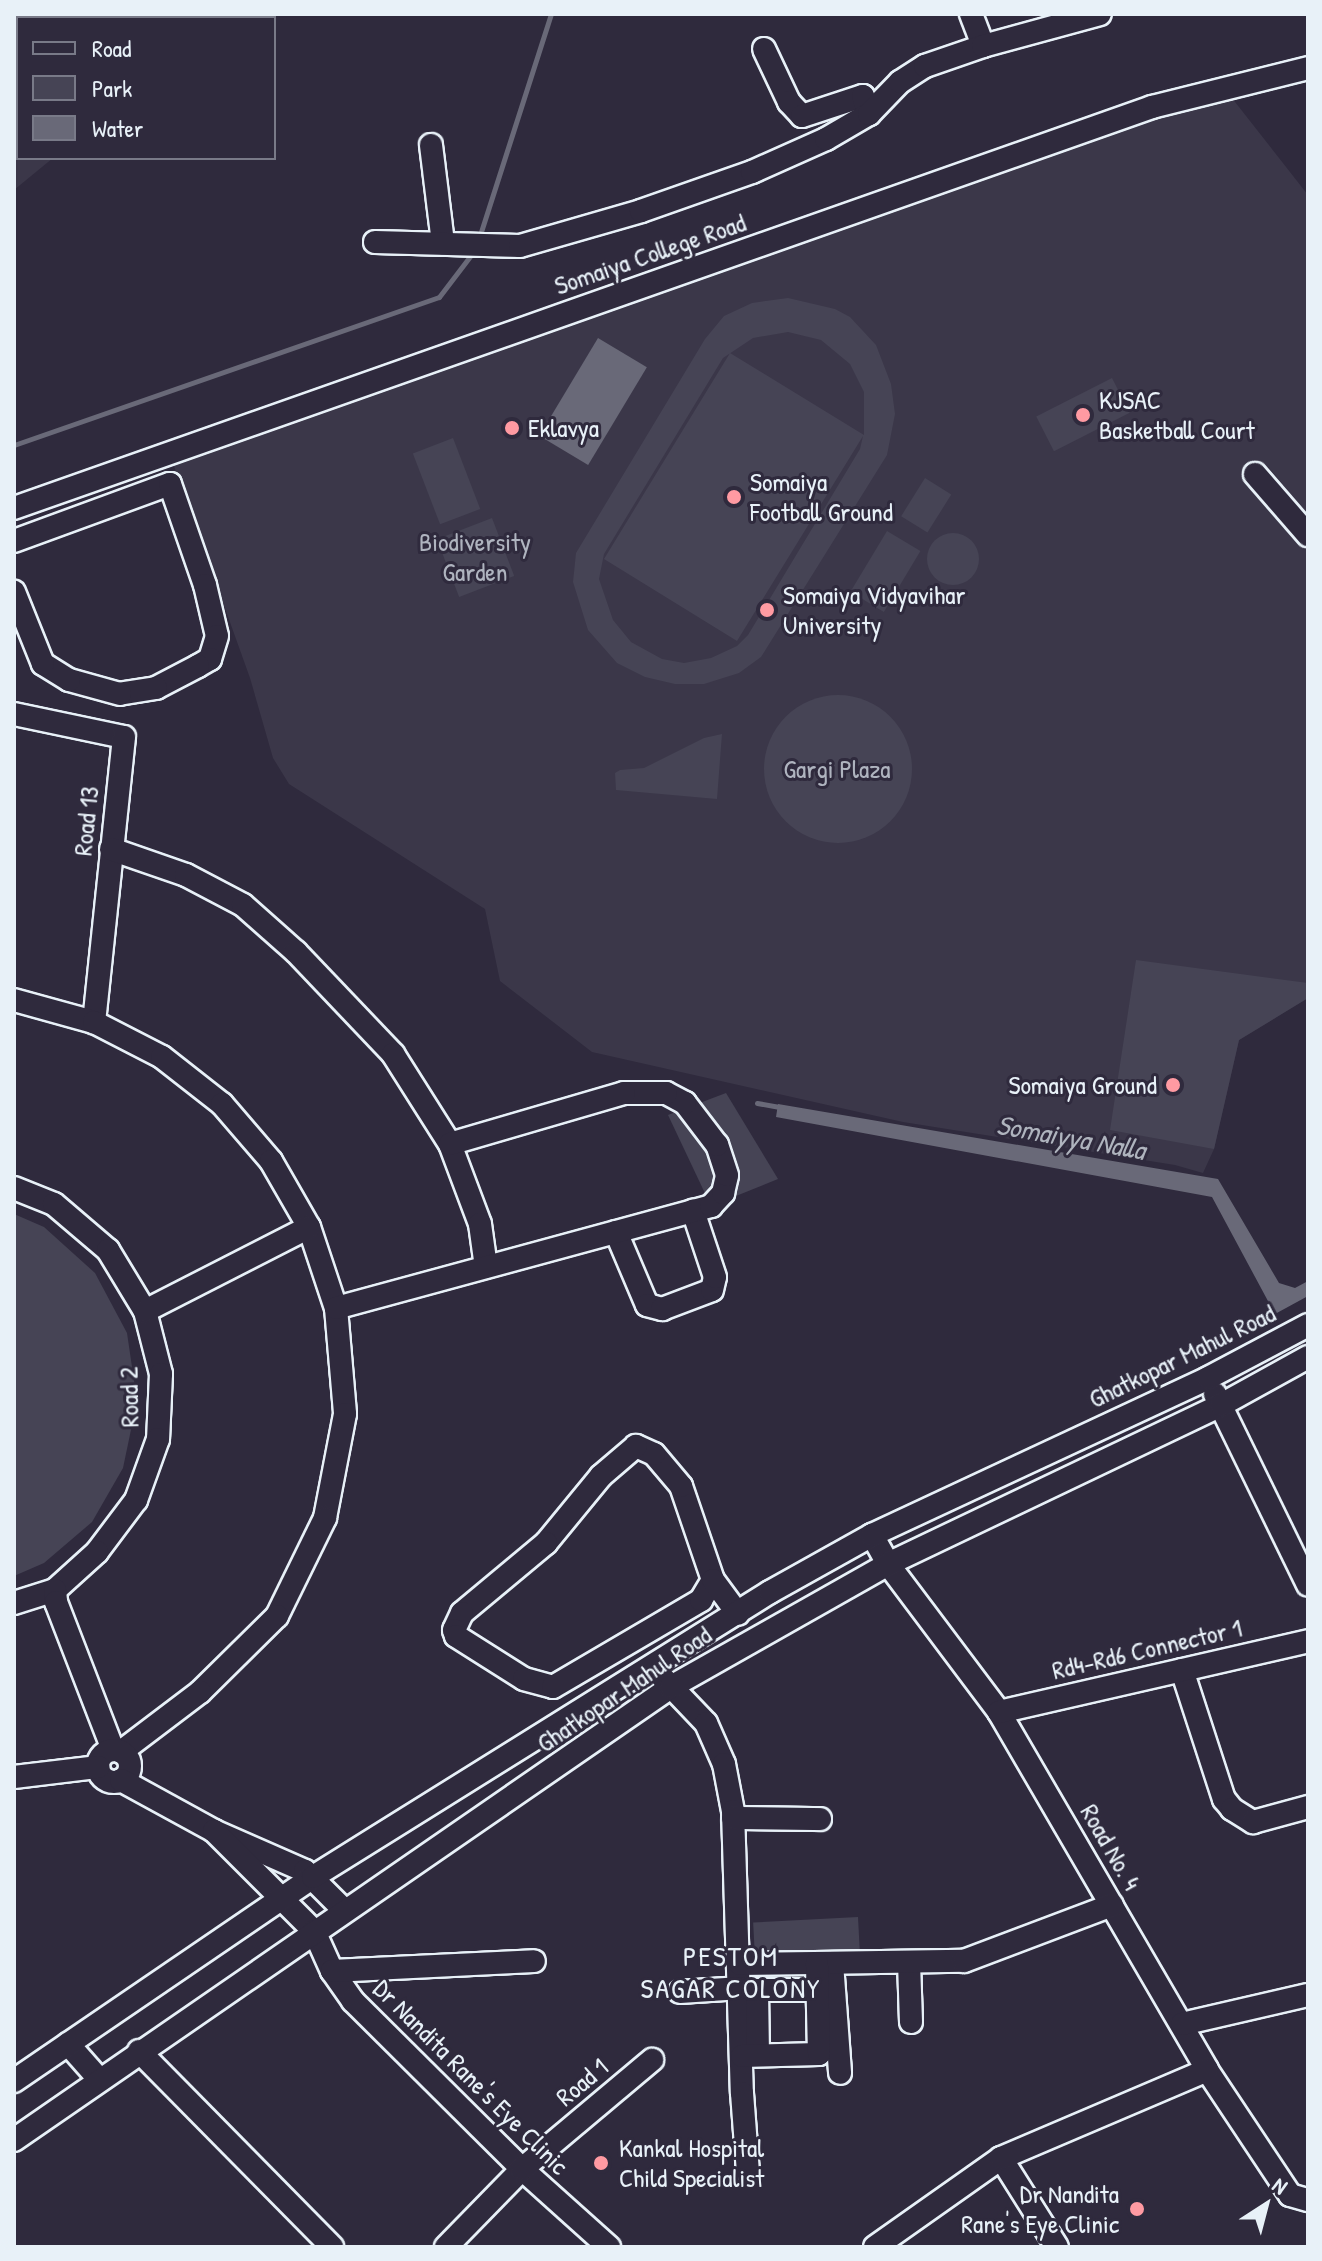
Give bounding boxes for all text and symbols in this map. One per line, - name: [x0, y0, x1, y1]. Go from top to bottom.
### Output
- legend: [16, 16, 276, 160]
- text: Road: [92, 32, 131, 64]
- text: Park: [92, 72, 132, 104]
- text: Water: [92, 112, 143, 144]
- street label: Somaiya College Road: [550, 207, 750, 301]
- place label: KJSAC Basketball Court: [1099, 384, 1255, 446]
- marker: KJSAC Basketball Court: [1074, 406, 1092, 424]
- place label: Eklavya: [528, 412, 599, 444]
- marker: Eklavya: [503, 419, 521, 437]
- place label: Somaiya Football Ground: [750, 466, 893, 528]
- marker: Somaiya Football Ground: [725, 488, 743, 506]
- park label: Biodiversity Garden: [419, 526, 531, 588]
- place label: Somaiya Vidyavihar University: [783, 579, 965, 640]
- marker: Somaiya Vidyavihar University: [758, 601, 776, 619]
- park label: Gargi Plaza: [784, 753, 890, 785]
- street label: Road 13: [67, 785, 105, 857]
- place label: Somaiya Ground: [1008, 1069, 1157, 1101]
- marker: Somaiya Ground: [1164, 1076, 1182, 1094]
- water label: Somaiyya Nalla: [994, 1107, 1148, 1167]
- street label: Ghatkopar Mahul Road: [1084, 1297, 1280, 1415]
- street label: Road 2: [113, 1366, 145, 1428]
- street label: Rd4-Rd6 Connector 1: [1049, 1612, 1245, 1686]
- street label: Ghatkopar Mahul Road: [531, 1619, 717, 1759]
- street label: Road No. 4: [1074, 1798, 1148, 1896]
- district label: PESTOM SAGAR COLONY: [641, 1939, 821, 2005]
- street label: Dr Nandita Rane's Eye Clinic: [367, 1973, 575, 2181]
- street label: Road 1: [550, 2051, 614, 2113]
- place label: Kankal Hospital Child Specialist: [619, 2132, 764, 2194]
- marker: Kankal Hospital Child Specialist: [590, 2152, 612, 2174]
- north arrow: [1226, 2165, 1306, 2245]
- text: N: [1267, 2170, 1294, 2201]
- place label: Dr Nandita Rane's Eye Clinic: [961, 2178, 1119, 2240]
- marker: Dr Nandita Rane's Eye Clinic: [1126, 2198, 1148, 2220]

